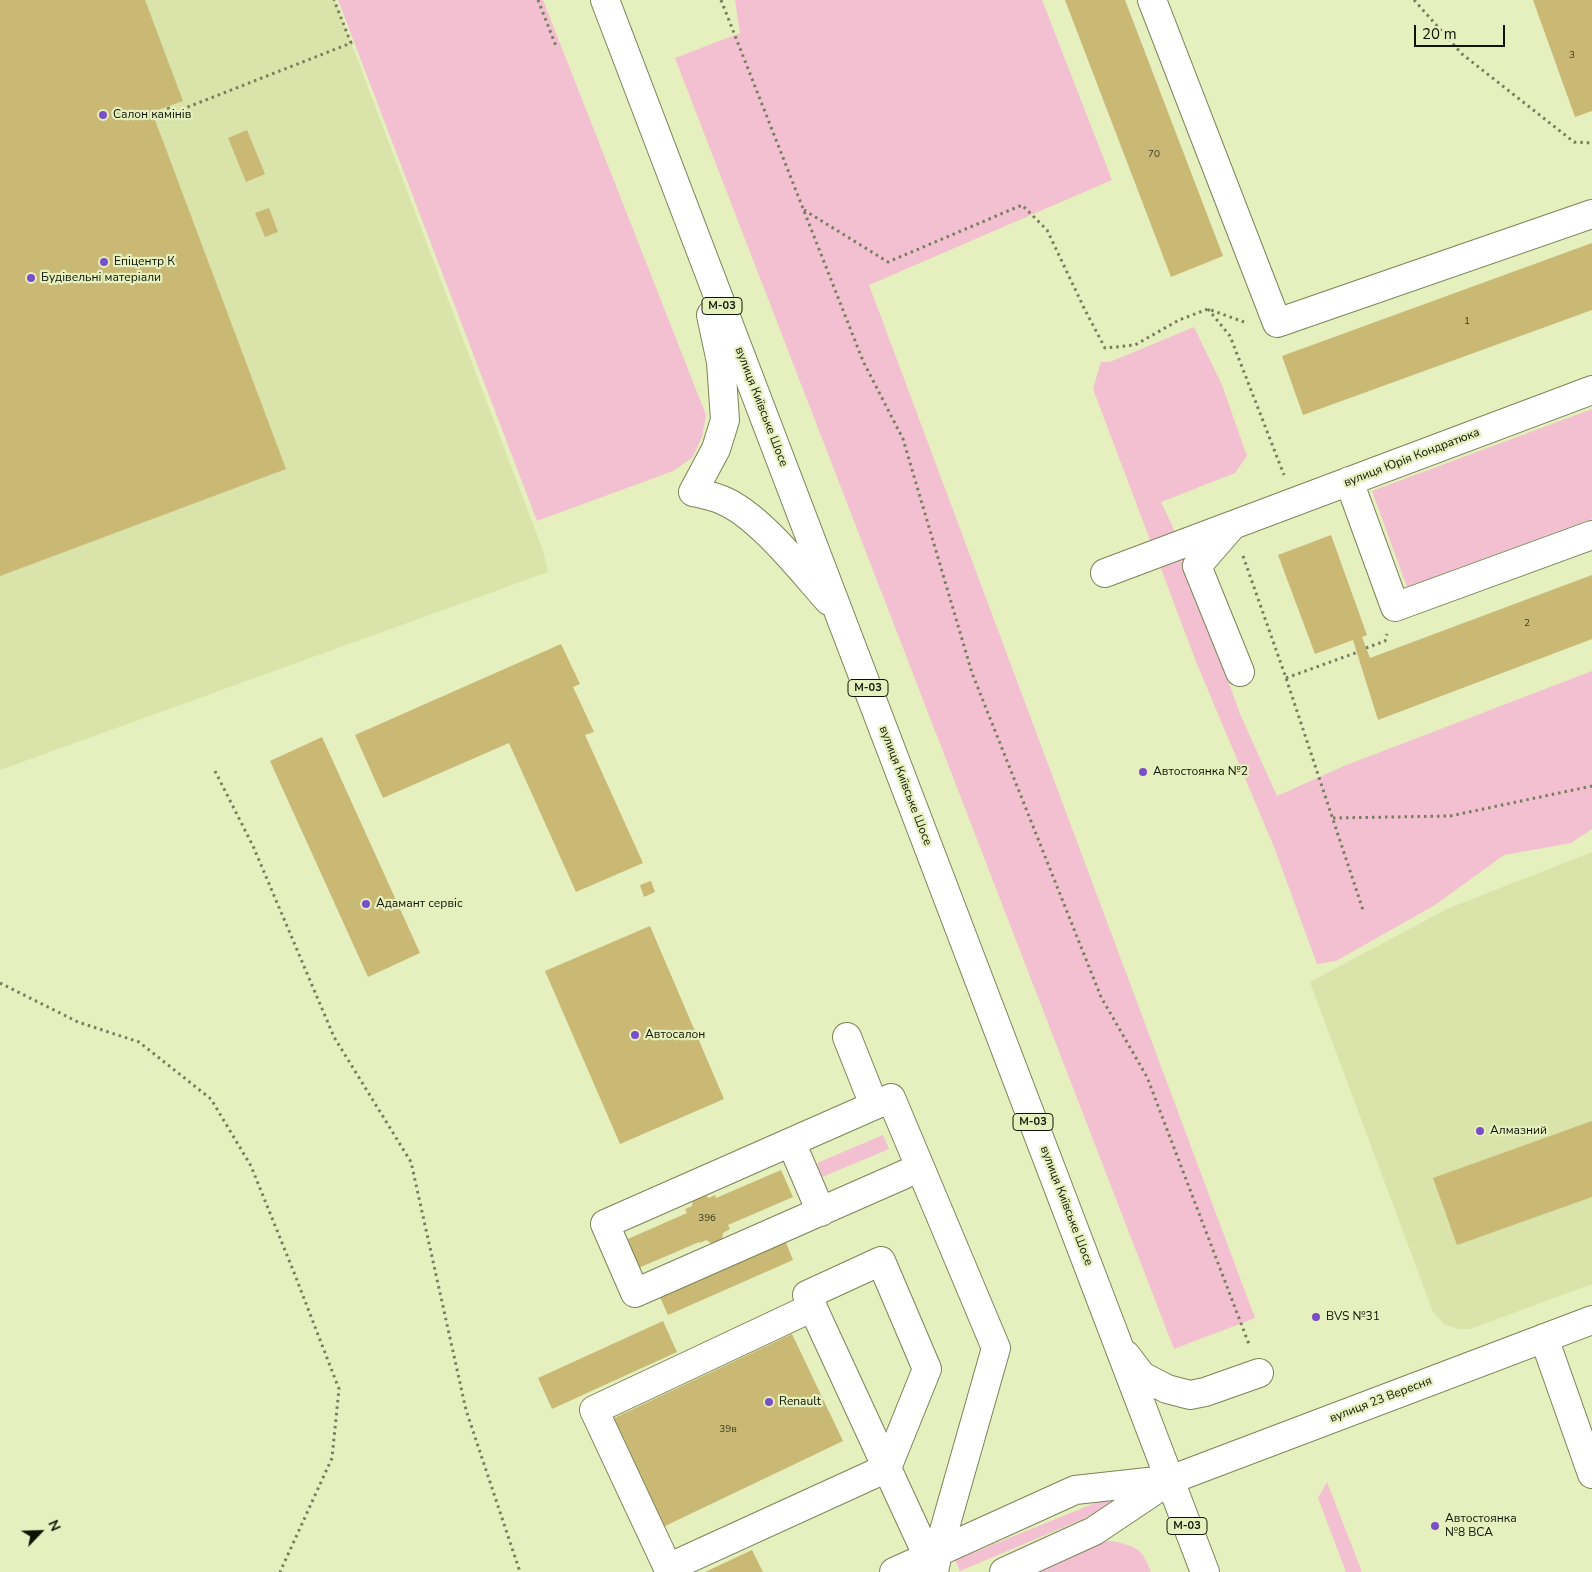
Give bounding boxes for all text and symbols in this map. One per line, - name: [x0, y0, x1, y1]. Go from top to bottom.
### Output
- scale bar: [1417, 15, 1508, 47]
- text: 20 m: [1422, 24, 1457, 44]
- house number: 3: [1569, 50, 1575, 62]
- place label: Салон камінів: [113, 108, 191, 122]
- marker: Салон камінів: [97, 109, 109, 121]
- house number: 70: [1148, 149, 1160, 161]
- place label: Епіцентр К: [114, 255, 175, 269]
- marker: Епіцентр К: [98, 256, 110, 268]
- place label: Будівельні матеріали: [41, 271, 161, 285]
- marker: Будівельні матеріали: [25, 272, 37, 284]
- road number: М-03: [702, 298, 742, 314]
- house number: 1: [1464, 316, 1470, 328]
- street label: вулиця Київське Шосе: [732, 345, 790, 469]
- street label: вулиця Юрія Кондратюка: [1342, 425, 1482, 491]
- house number: 2: [1524, 618, 1530, 630]
- road number: М-03: [848, 680, 888, 696]
- street label: вулиця Київське Шосе: [876, 724, 934, 848]
- place label: Автостоянка №2: [1153, 765, 1248, 779]
- marker: Автостоянка №2: [1137, 766, 1149, 778]
- place label: Адамант сервіс: [376, 897, 463, 911]
- marker: Адамант сервіс: [360, 898, 372, 910]
- place label: Автосалон: [645, 1028, 705, 1042]
- marker: Автосалон: [629, 1029, 641, 1041]
- road number: М-03: [1013, 1114, 1053, 1130]
- place label: Алмазний: [1490, 1124, 1547, 1138]
- marker: Алмазний: [1474, 1125, 1486, 1137]
- street label: вулиця Київське Шосе: [1037, 1144, 1095, 1268]
- house number: 39б: [698, 1213, 716, 1225]
- place label: BVS №31: [1326, 1310, 1380, 1324]
- marker: BVS №31: [1310, 1311, 1322, 1323]
- street label: вулиця 23 Вересня: [1328, 1374, 1434, 1426]
- place label: Renault: [779, 1395, 821, 1409]
- marker: Renault: [763, 1396, 775, 1408]
- house number: 39в: [719, 1424, 737, 1436]
- north arrow: [15, 1507, 65, 1557]
- place label: Автостоянка №8 ВСА: [1445, 1512, 1517, 1540]
- text: N: [43, 1517, 65, 1534]
- road number: М-03: [1167, 1518, 1207, 1534]
- marker: Автостоянка №8 ВСА: [1429, 1520, 1441, 1532]

